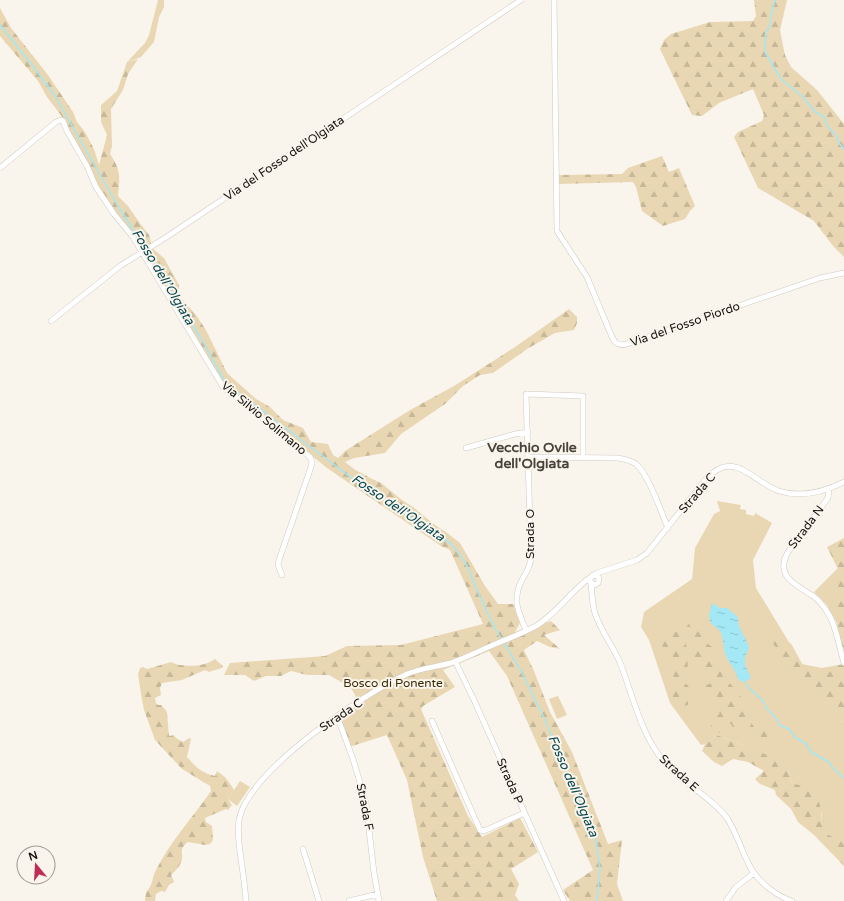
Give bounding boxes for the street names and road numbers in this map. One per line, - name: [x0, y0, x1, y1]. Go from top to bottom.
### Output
- street label: Via del Fosso dell'Olgiata: [221, 113, 347, 203]
- street label: Via del Fosso Piordo: [628, 299, 742, 349]
- street label: Via Silvio Solimano: [218, 378, 310, 458]
- street label: Strada C: [676, 470, 718, 516]
- street label: Strada N: [785, 503, 827, 551]
- street label: Strada O: [523, 509, 537, 559]
- street label: Strada C: [317, 696, 365, 734]
- street label: Strada E: [656, 752, 702, 795]
- street label: Strada P: [494, 756, 526, 806]
- street label: Strada F: [354, 782, 376, 832]

